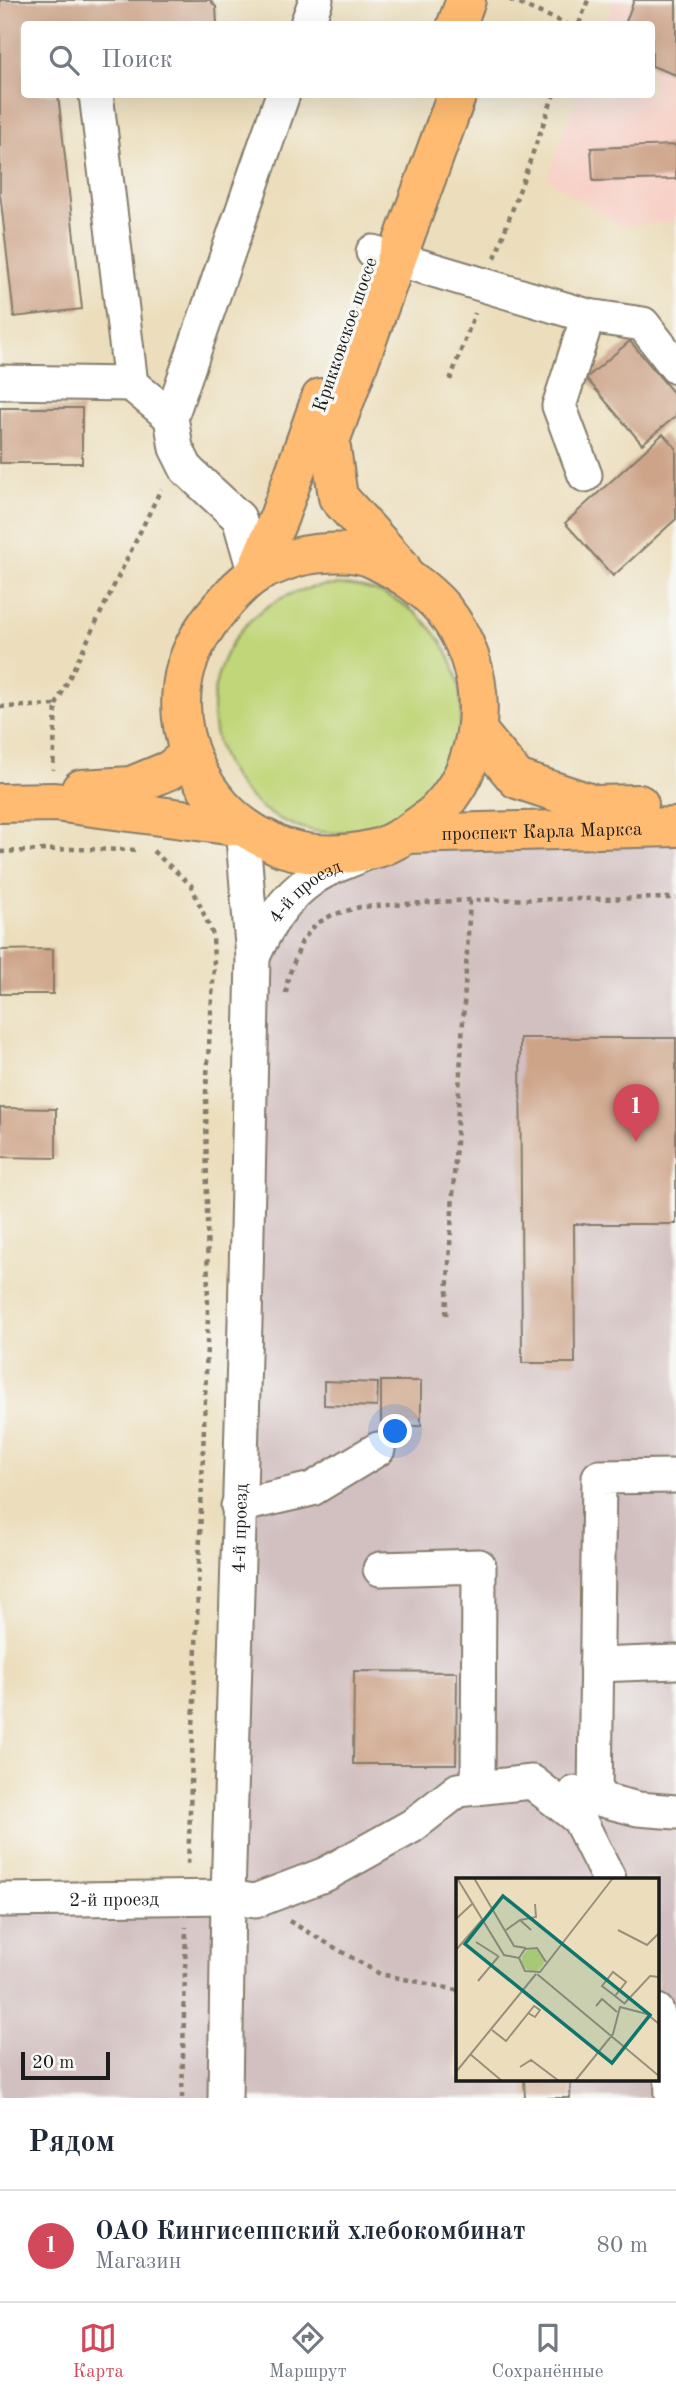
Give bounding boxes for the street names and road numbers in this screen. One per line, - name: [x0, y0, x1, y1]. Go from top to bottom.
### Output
- street label: Крикковское шоссе: [311, 255, 382, 415]
- street label: проспект Карла Маркса: [441, 821, 643, 845]
- street label: 4-й проезд: [267, 858, 345, 927]
- street label: 4-й проезд: [231, 1482, 252, 1573]
- street label: 2-й проезд: [69, 1891, 160, 1911]

